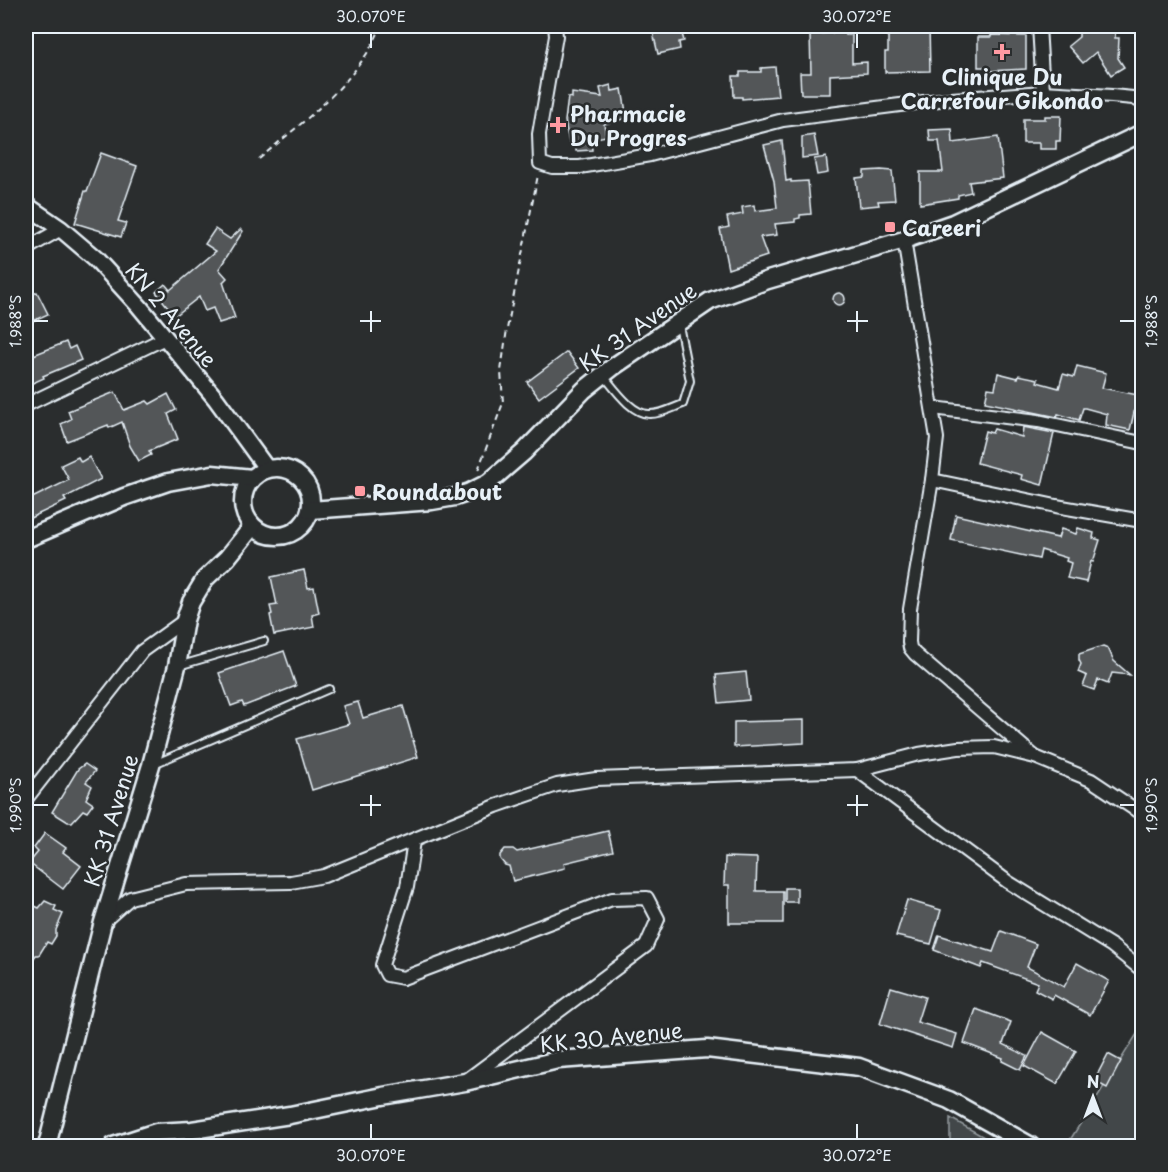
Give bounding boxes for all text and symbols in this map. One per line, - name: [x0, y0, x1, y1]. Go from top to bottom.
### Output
- text: 30.070°E: [336, 4, 406, 27]
- text: 30.072°E: [822, 4, 892, 27]
- marker: Clinique Du Carrefour Gikondo: [993, 43, 1011, 61]
- place label: Clinique Du Carrefour Gikondo: [901, 60, 1103, 116]
- place label: Pharmacie Du Progres: [570, 97, 687, 153]
- marker: Pharmacie Du Progres: [551, 118, 565, 132]
- place label: Careeri: [902, 211, 981, 243]
- marker: Careeri: [883, 220, 897, 234]
- street label: KN 2 Avenue: [119, 255, 225, 373]
- street label: KK 31 Avenue: [572, 274, 702, 378]
- text: 1.988°S: [3, 295, 26, 347]
- text: 1.988°S: [1139, 295, 1162, 347]
- place label: Roundabout: [372, 475, 502, 507]
- marker: Roundabout: [353, 484, 367, 498]
- street label: KK 31 Avenue: [75, 750, 145, 890]
- text: 1.990°S: [3, 777, 26, 833]
- text: 1.990°S: [1139, 777, 1162, 833]
- street label: KK 30 Avenue: [538, 1013, 684, 1059]
- north arrow: [1063, 1067, 1123, 1127]
- text: N: [1087, 1069, 1099, 1093]
- text: 30.070°E: [336, 1143, 406, 1166]
- text: 30.072°E: [822, 1143, 892, 1166]

